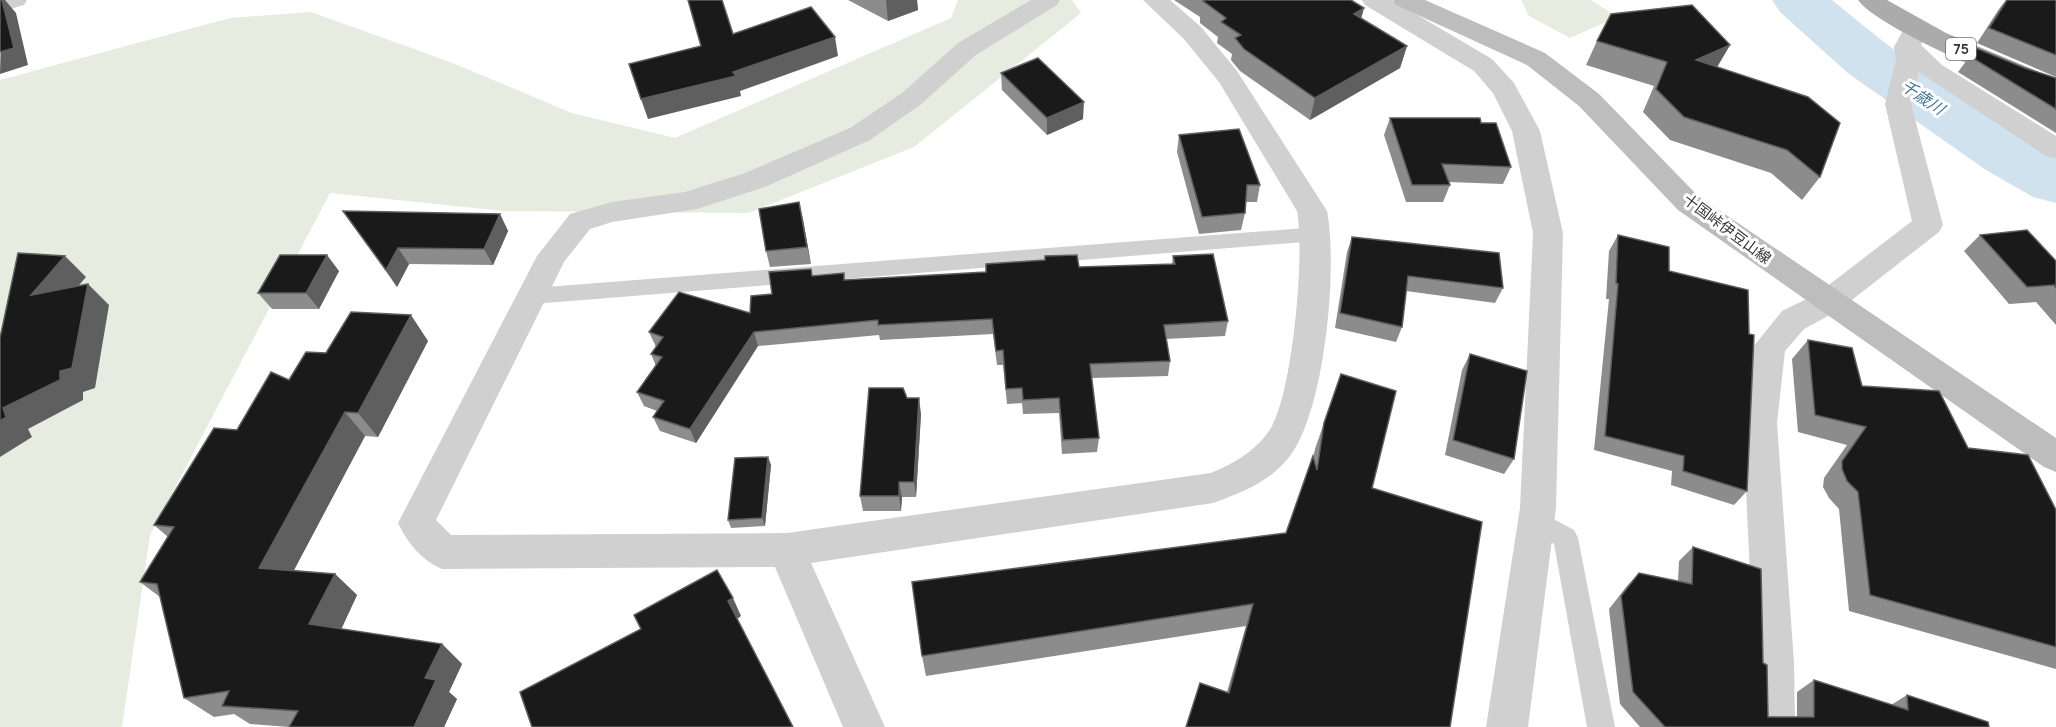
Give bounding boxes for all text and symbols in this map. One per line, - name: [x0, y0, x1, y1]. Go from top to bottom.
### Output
- road number: 75: [1946, 38, 1976, 60]
- water label: 千歳川: [1897, 74, 1951, 121]
- street label: 十国峠伊豆山線: [1679, 189, 1776, 269]

